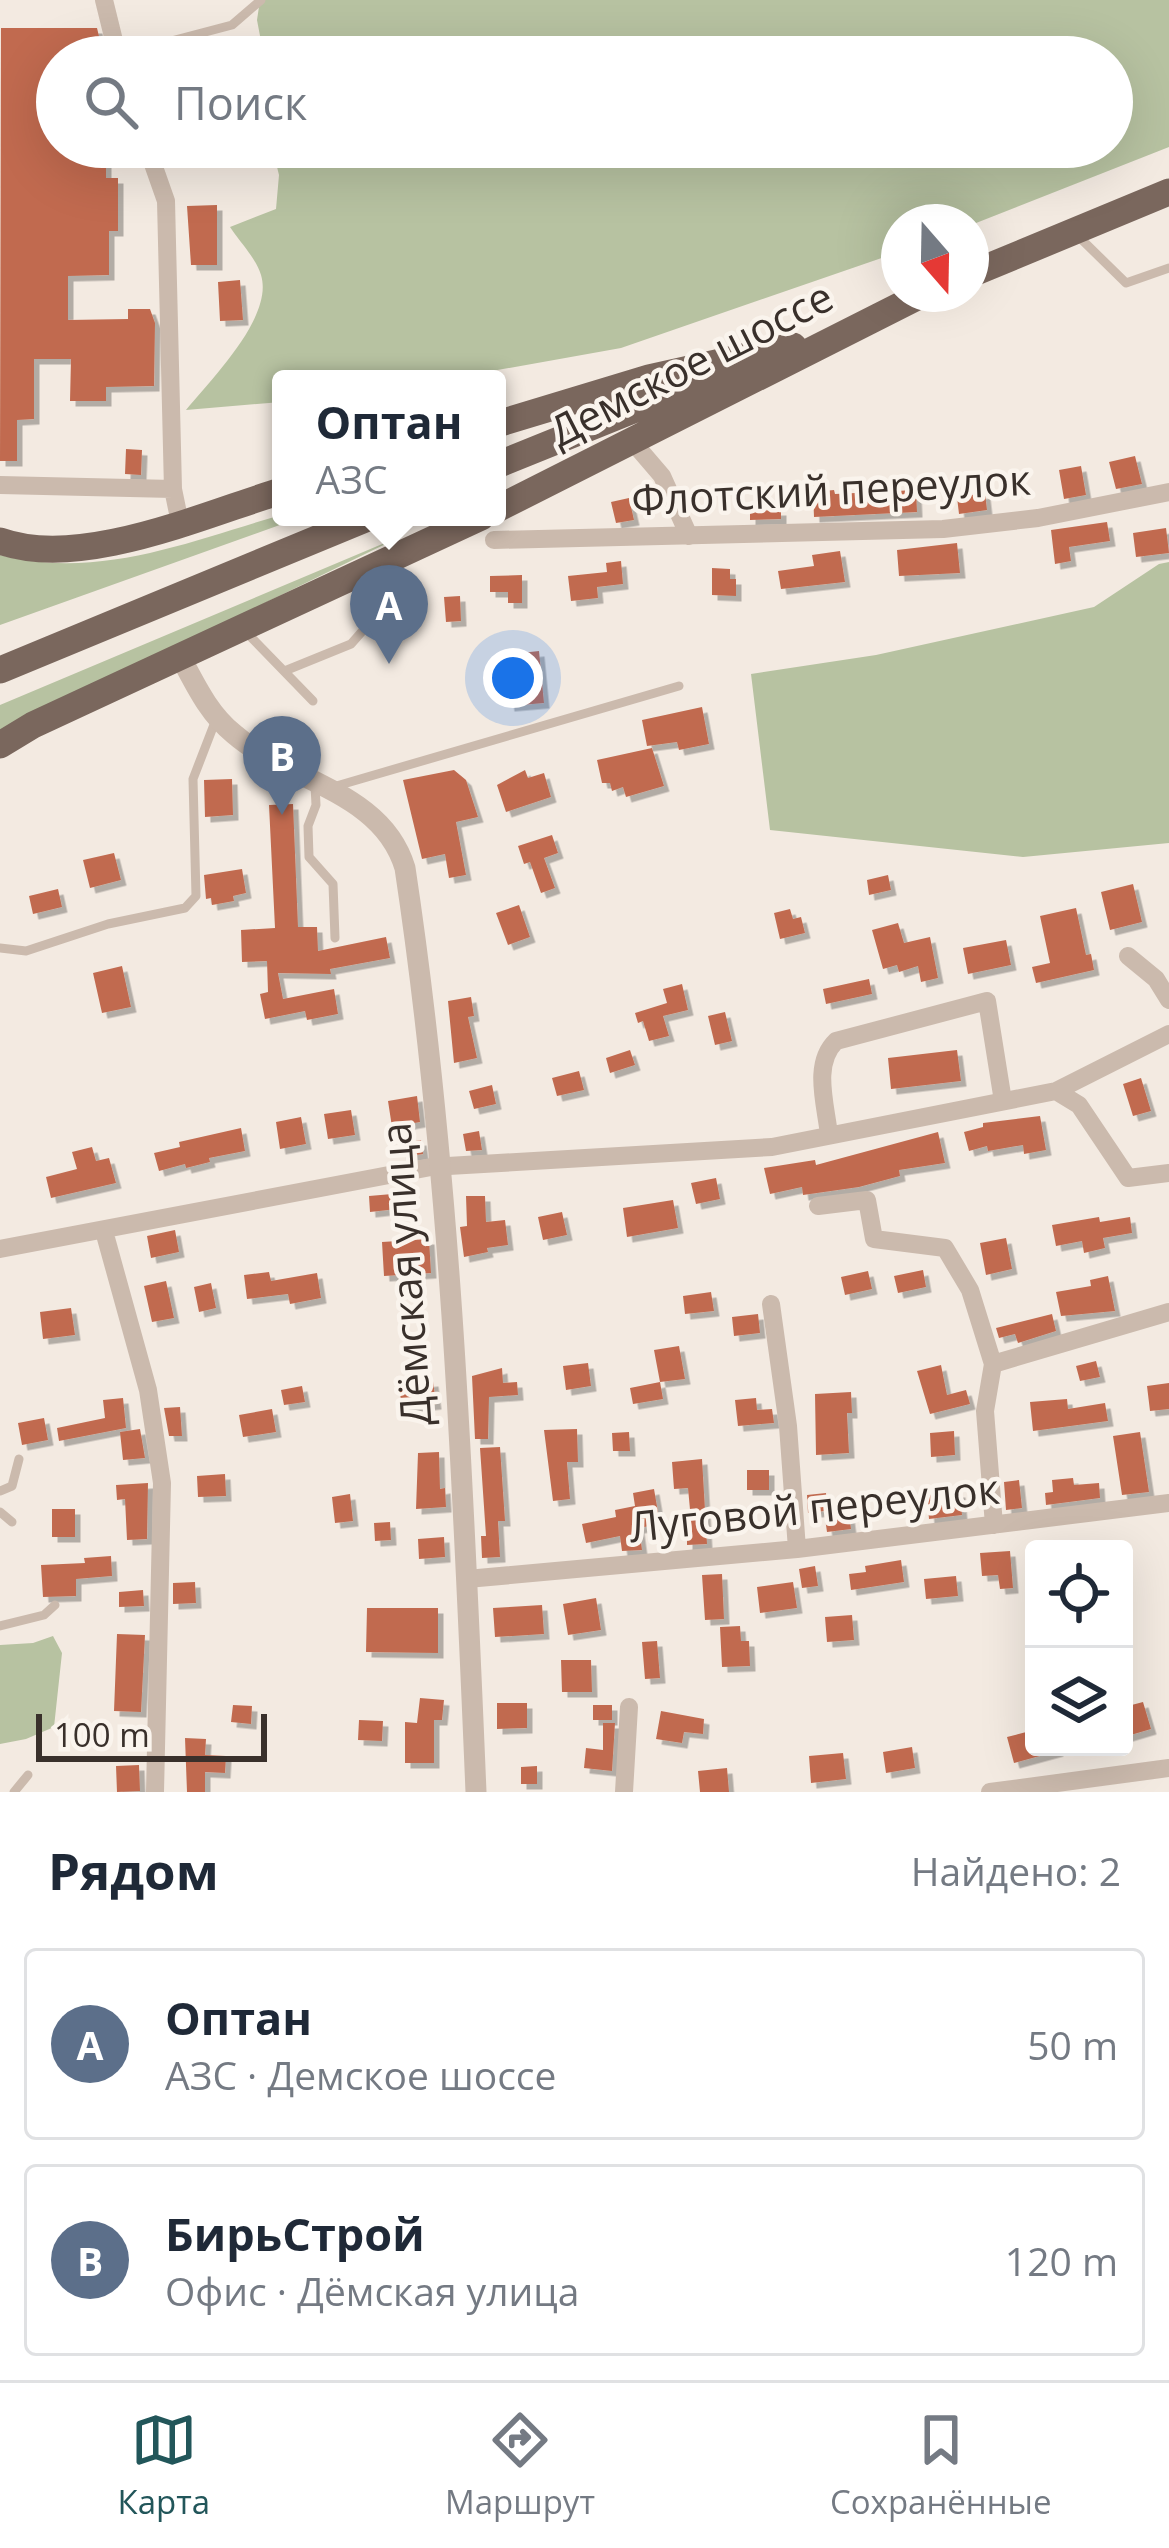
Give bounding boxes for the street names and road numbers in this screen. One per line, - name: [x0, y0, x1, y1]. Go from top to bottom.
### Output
- street label: Демское шоссе: [539, 267, 842, 459]
- street label: Флотский переулок: [630, 450, 1032, 527]
- street label: Дёмская улица: [365, 1121, 444, 1428]
- street label: Луговой переулок: [626, 1459, 1002, 1554]

